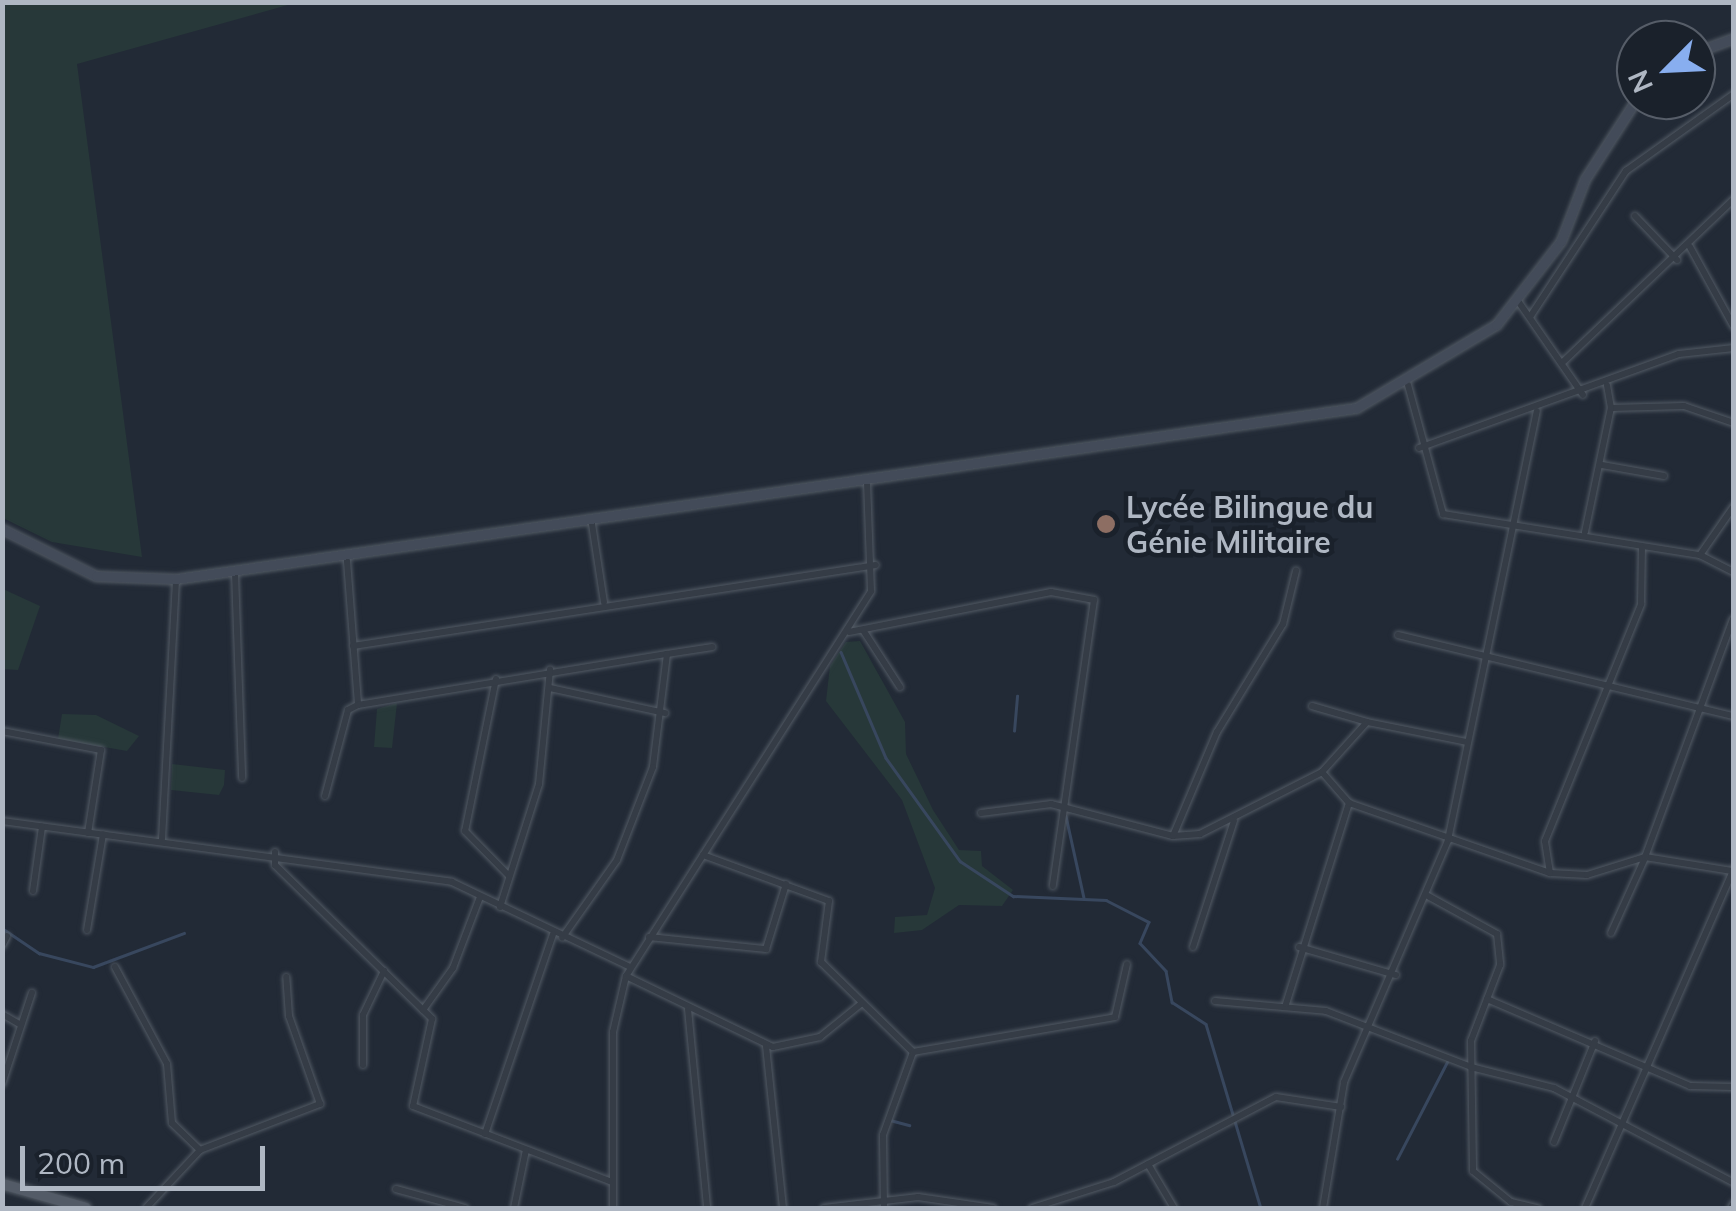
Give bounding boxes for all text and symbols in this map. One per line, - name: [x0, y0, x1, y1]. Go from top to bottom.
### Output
- north arrow: [1616, 20, 1716, 120]
- text: N: [1620, 65, 1660, 98]
- place label: Lycée Bilingue du Génie Militaire: [1126, 489, 1373, 560]
- marker: Lycée Bilingue du Génie Militaire: [1095, 513, 1117, 535]
- scale bar: [25, 1126, 270, 1188]
- text: 200 m: [37, 1144, 125, 1182]

